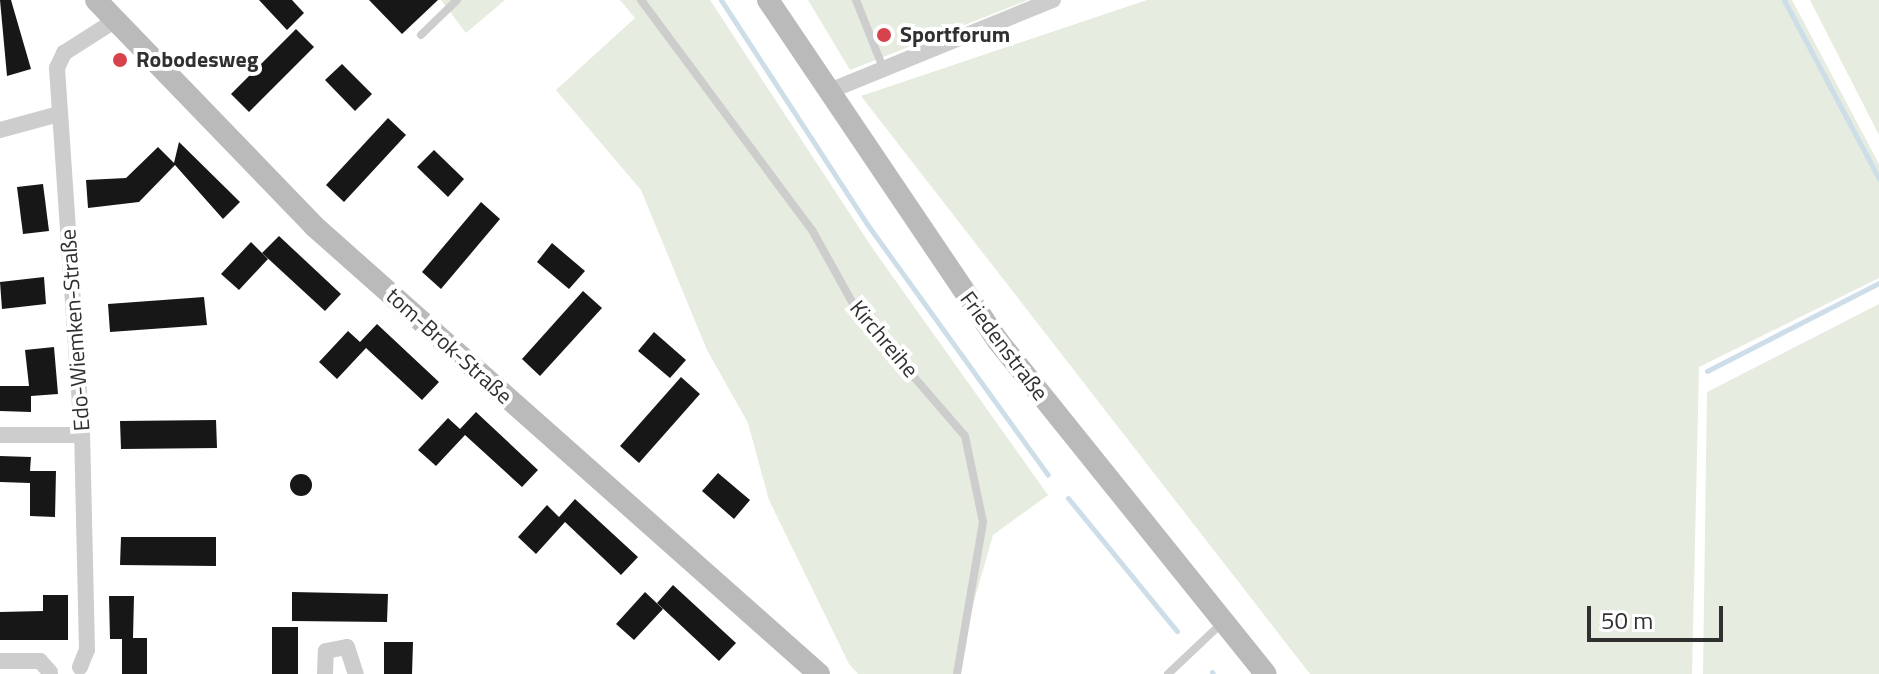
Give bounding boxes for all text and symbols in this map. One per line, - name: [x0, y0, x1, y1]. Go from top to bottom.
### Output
- place label: Sportforum: [900, 22, 1010, 48]
- marker: Sportforum: [875, 26, 893, 44]
- place label: Robodesweg: [136, 47, 258, 73]
- marker: Robodesweg: [111, 51, 129, 69]
- street label: Edo-Wiemken-Straße: [55, 228, 95, 432]
- street label: tom-Brok-Straße: [381, 282, 517, 410]
- street label: Friedenstraße: [954, 286, 1054, 406]
- street label: Kirchreihe: [844, 295, 924, 383]
- scale bar: [1591, 590, 1727, 640]
- text: 50 m: [1601, 602, 1653, 638]

